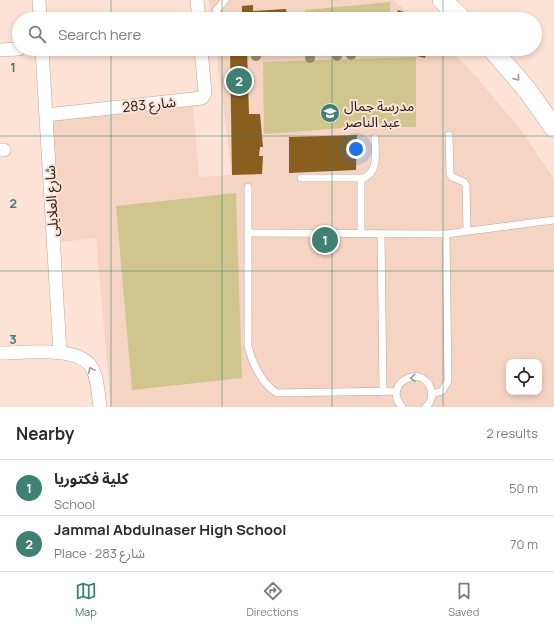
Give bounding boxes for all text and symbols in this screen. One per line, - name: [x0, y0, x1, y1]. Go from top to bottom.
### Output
- search box: [12, 12, 542, 56]
- icon: search: [26, 23, 48, 45]
- text: Search here: [58, 24, 141, 45]
- text: 1: [10, 58, 16, 76]
- pin: 2: [226, 66, 252, 96]
- one-way arrow: [513, 74, 520, 81]
- street label: شارع 283: [121, 92, 177, 118]
- place label: مدرسة جمال عبد الناصر: [343, 96, 414, 131]
- school or university icon: مدرسة جمال عبد الناصر: [319, 102, 341, 124]
- your location: [346, 139, 366, 159]
- street label: شارع العلايلى: [40, 165, 64, 237]
- text: 2: [9, 194, 17, 212]
- pin: 1: [312, 225, 338, 255]
- text: 3: [9, 330, 17, 348]
- map controls: [506, 359, 542, 395]
- button: locate: [506, 359, 542, 395]
- one-way arrow: [89, 367, 96, 374]
- one-way arrow: [410, 374, 416, 382]
- text: Nearby: [16, 422, 74, 445]
- text: 2 results: [486, 424, 538, 442]
- text: كلية فكتوريا: [54, 468, 128, 489]
- text: 1: [26, 479, 32, 497]
- text: 50 m: [509, 479, 538, 497]
- text: School: [54, 495, 95, 513]
- text: Jammal Abdulnaser High School: [54, 519, 287, 540]
- text: 2: [25, 535, 33, 553]
- text: 70 m: [510, 535, 538, 553]
- text: Place · شارع 283: [54, 544, 145, 562]
- tab: Map: [75, 580, 97, 619]
- tab: Directions: [246, 580, 299, 619]
- tab: Saved: [448, 580, 479, 619]

